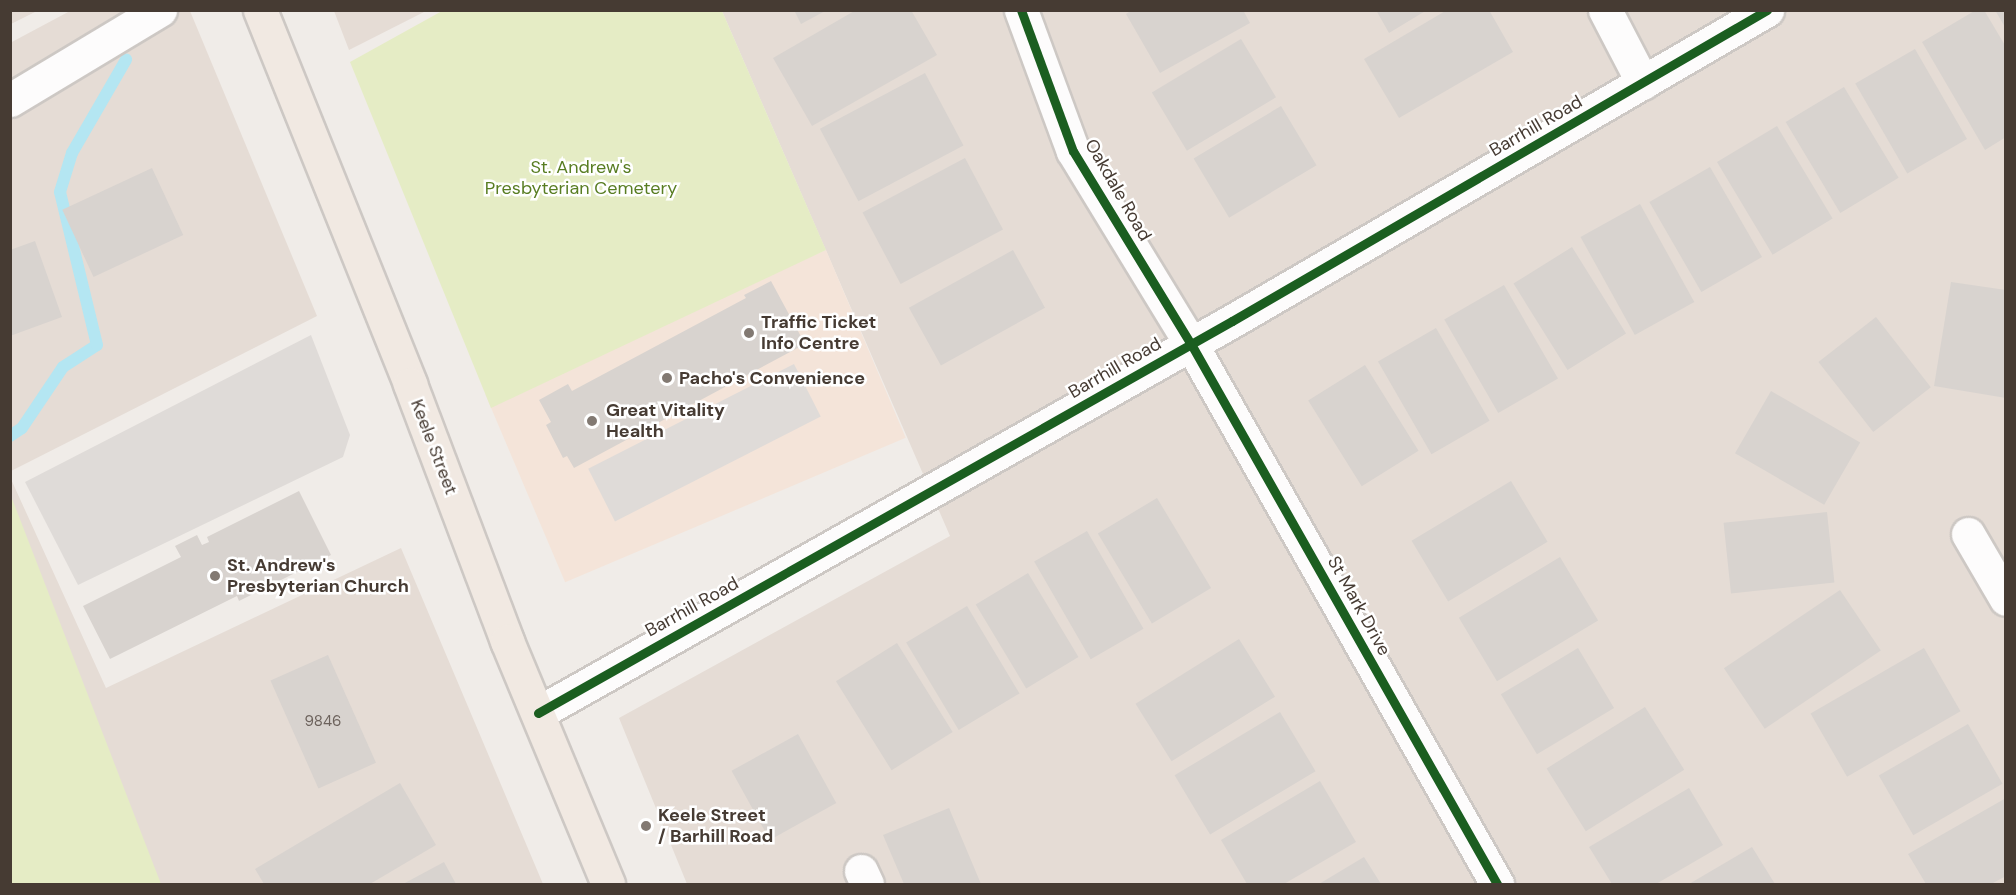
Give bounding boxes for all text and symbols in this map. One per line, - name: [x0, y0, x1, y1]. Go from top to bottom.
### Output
- street label: Barrhill Road: [1486, 91, 1586, 161]
- street label: Oakdale Road: [1080, 135, 1156, 245]
- park label: St. Andrew's Presbyterian Cemetery: [485, 157, 677, 200]
- place label: Traffic Ticket Info Centre: [761, 312, 876, 354]
- marker: Traffic Ticket Info Centre: [742, 326, 756, 340]
- street label: Barrhill Road: [1065, 333, 1165, 403]
- place label: Pacho's Convenience: [679, 367, 865, 389]
- marker: Pacho's Convenience: [660, 371, 674, 385]
- street label: Keele Street: [406, 396, 462, 498]
- place label: Great Vitality Health: [606, 400, 725, 442]
- marker: Great Vitality Health: [583, 412, 601, 430]
- street label: St Mark Drive: [1323, 553, 1395, 659]
- place label: St. Andrew's Presbyterian Church: [227, 555, 409, 598]
- marker: St. Andrew's Presbyterian Church: [208, 569, 222, 583]
- street label: Barrhill Road: [642, 573, 742, 641]
- house number: 9846: [305, 713, 341, 731]
- place label: Keele Street / Barhill Road: [658, 805, 773, 848]
- marker: Keele Street / Barhill Road: [639, 819, 653, 833]

